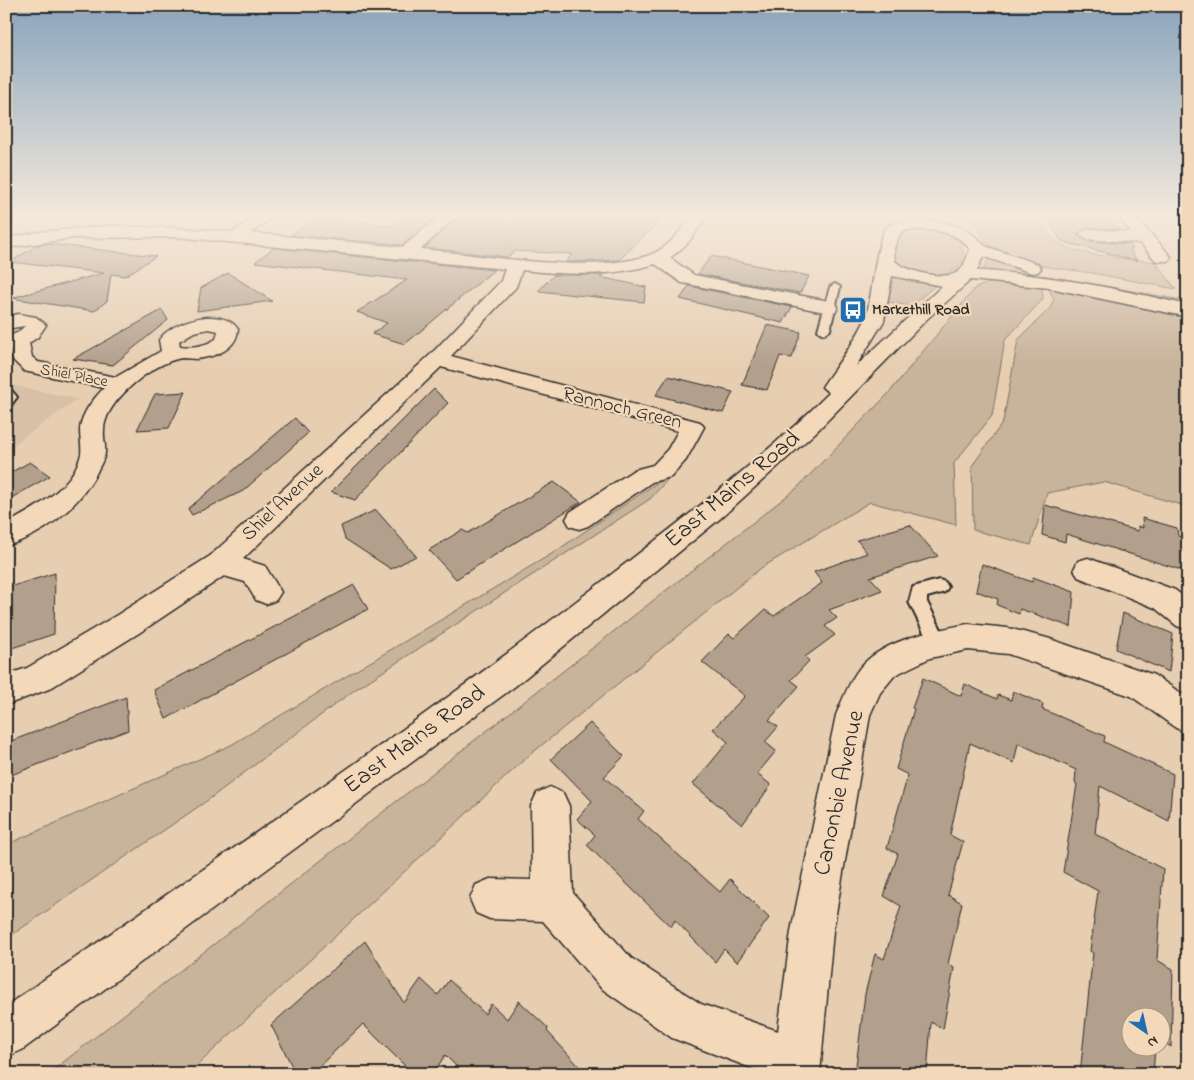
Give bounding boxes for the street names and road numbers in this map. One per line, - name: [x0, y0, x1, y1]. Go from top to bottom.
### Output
- street label: Shiel Place: [38, 358, 111, 394]
- street label: Rannoch Green: [559, 380, 685, 438]
- street label: East Mains Road: [657, 422, 809, 557]
- street label: Shiel Avenue: [235, 457, 331, 549]
- street label: East Mains Road: [337, 676, 494, 803]
- street label: Canonbie Avenue: [805, 707, 875, 879]

